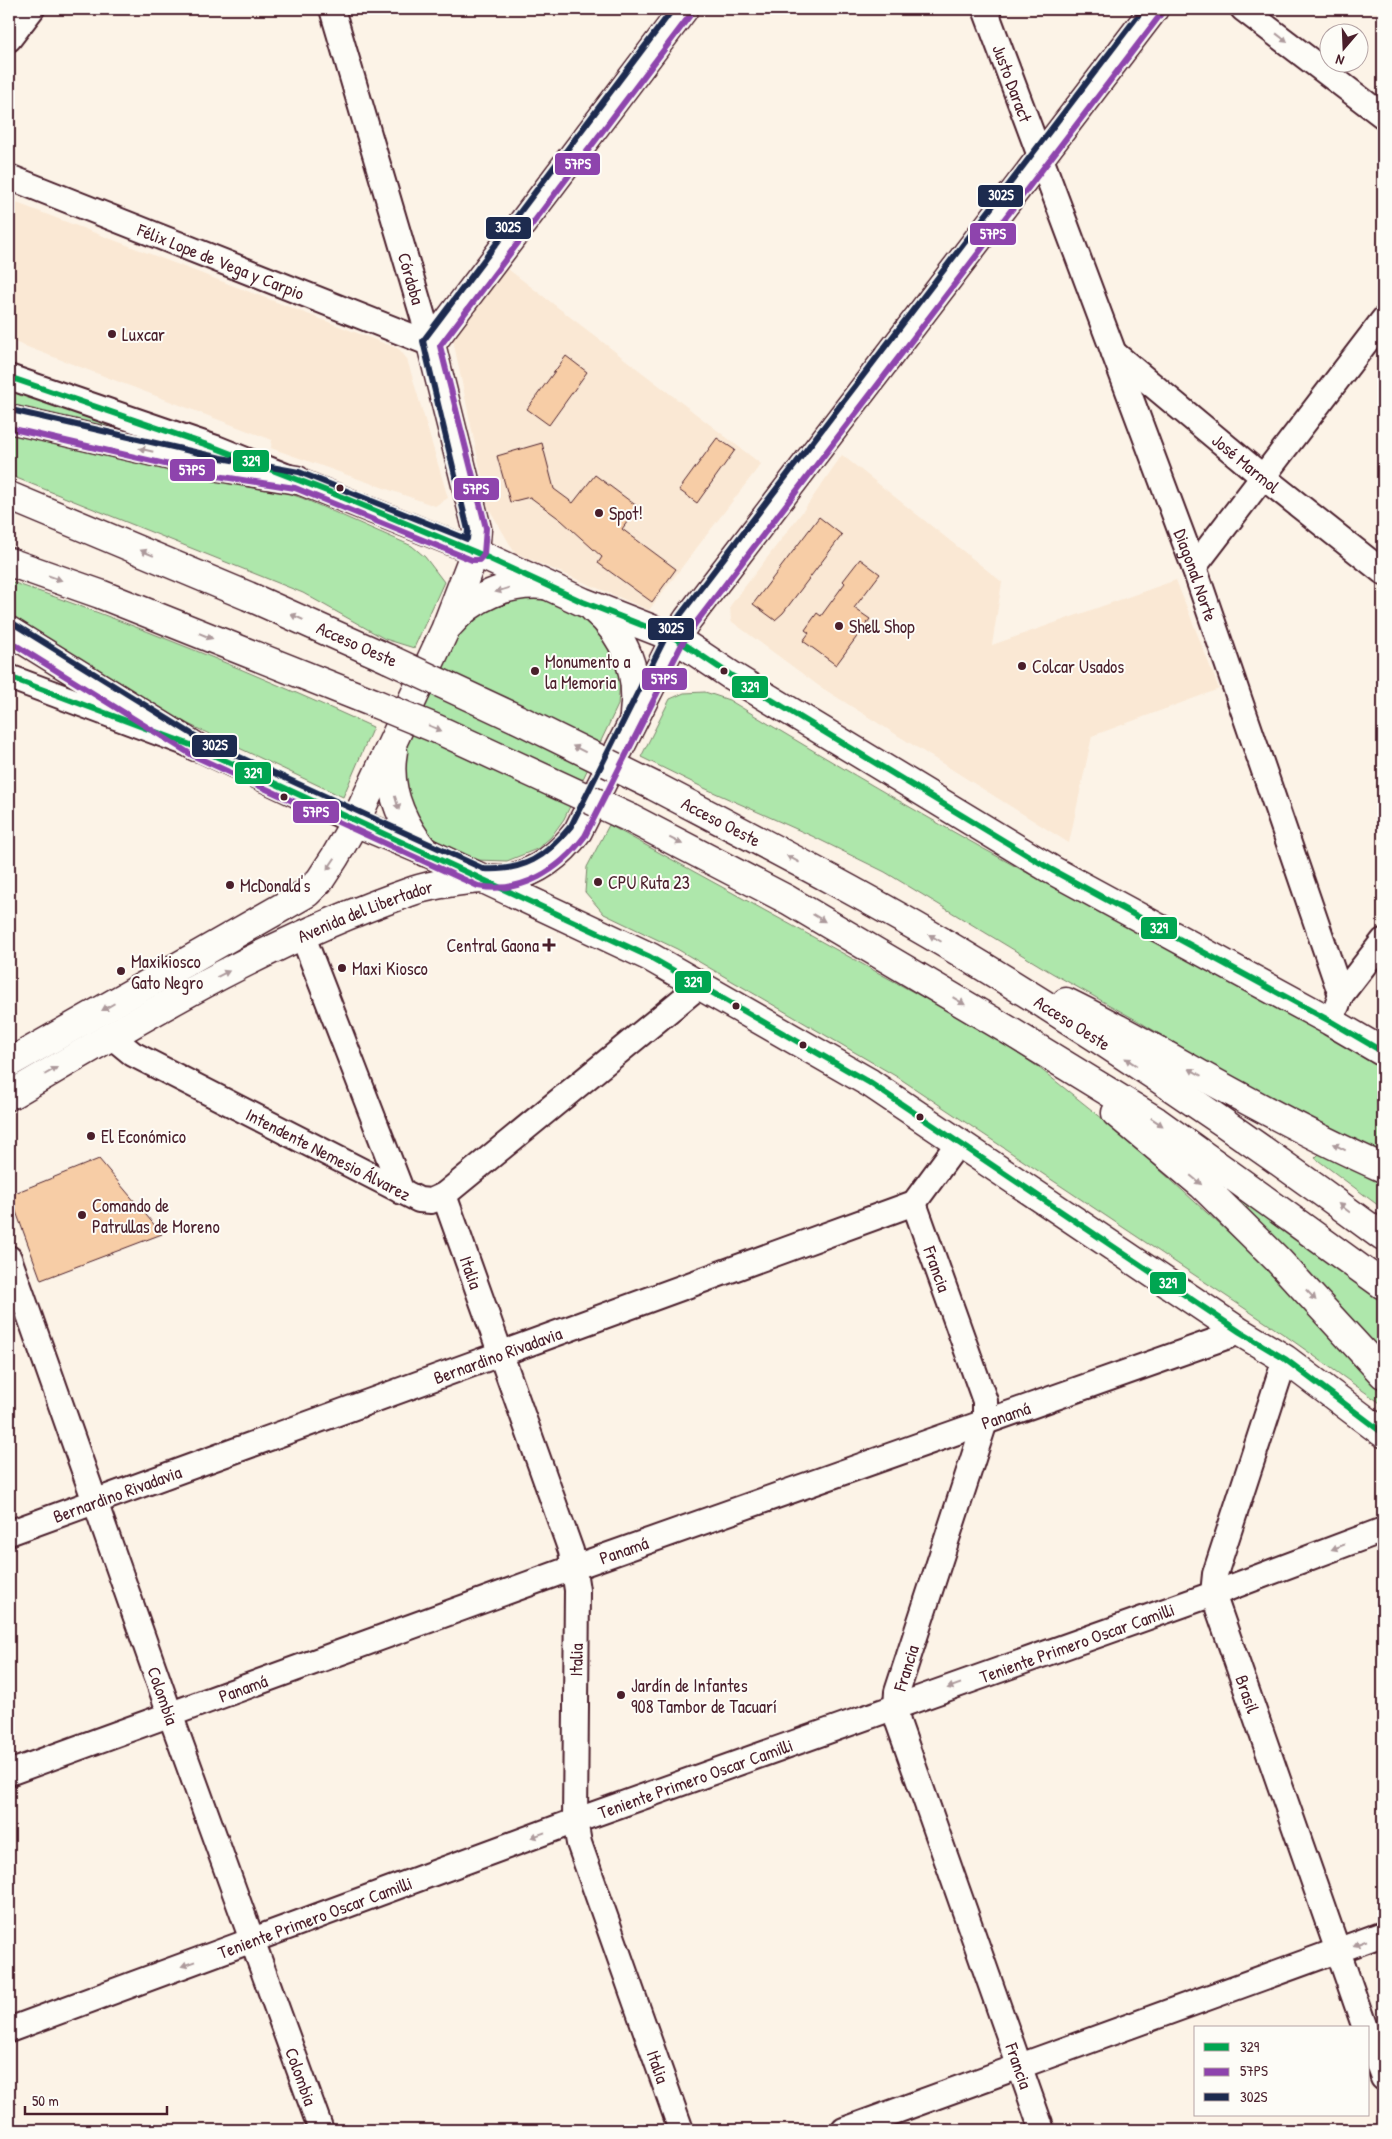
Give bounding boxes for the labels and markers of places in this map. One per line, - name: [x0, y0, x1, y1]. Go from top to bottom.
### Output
- place label: Luxcar: [122, 322, 165, 347]
- marker: Luxcar: [106, 328, 118, 340]
- unlabelled marker: [335, 483, 345, 493]
- place label: Spot!: [609, 501, 643, 526]
- marker: Spot!: [593, 507, 605, 519]
- place label: Shell Shop: [849, 614, 915, 639]
- marker: Shell Shop: [833, 620, 845, 632]
- place label: Monumento a la Memoria: [545, 649, 630, 695]
- place label: Colcar Usados: [1032, 654, 1124, 679]
- marker: Colcar Usados: [1016, 660, 1028, 672]
- marker: Monumento a la Memoria: [529, 665, 541, 677]
- unlabelled marker: [719, 666, 729, 676]
- unlabelled marker: [279, 792, 289, 802]
- place label: CPU Ruta 23: [608, 870, 690, 895]
- place label: McDonald's: [240, 873, 310, 898]
- marker: CPU Ruta 23: [592, 876, 604, 888]
- marker: McDonald's: [224, 879, 236, 891]
- place label: Central Gaona: [447, 933, 539, 958]
- marker: Central Gaona: [543, 939, 555, 951]
- place label: Maxikiosco Gato Negro: [131, 949, 203, 995]
- place label: Maxi Kiosco: [352, 956, 428, 981]
- marker: Maxi Kiosco: [336, 962, 348, 974]
- marker: Maxikiosco Gato Negro: [115, 965, 127, 977]
- unlabelled marker: [731, 1001, 741, 1011]
- unlabelled marker: [798, 1040, 808, 1050]
- unlabelled marker: [915, 1112, 925, 1122]
- place label: El Económico: [101, 1124, 186, 1149]
- marker: El Económico: [85, 1130, 97, 1142]
- place label: Comando de Patrullas de Moreno: [92, 1193, 220, 1239]
- marker: Comando de Patrullas de Moreno: [76, 1209, 88, 1221]
- place label: Jardín de Infantes 908 Tambor de Tacuarí: [631, 1673, 777, 1719]
- marker: Jardín de Infantes 908 Tambor de Tacuarí: [615, 1689, 627, 1701]

